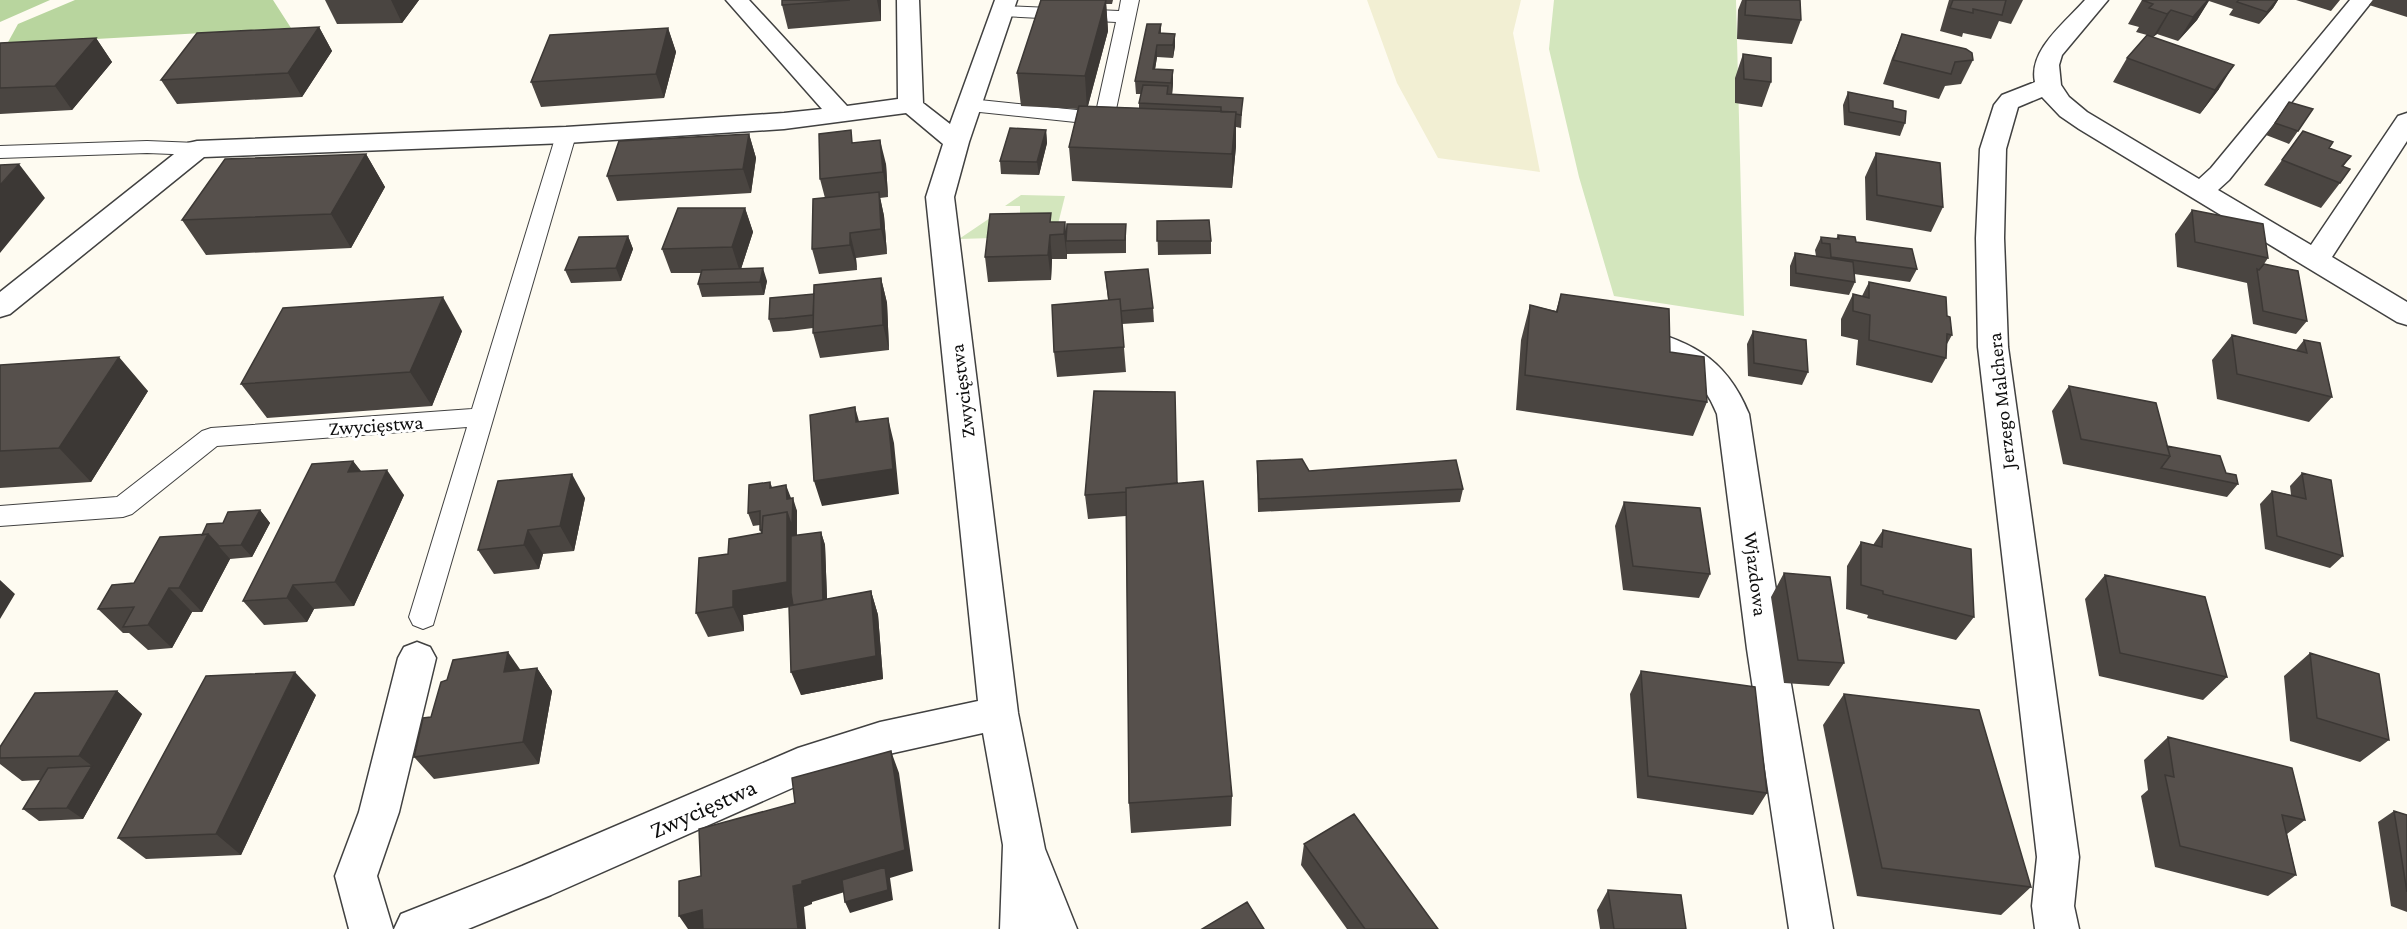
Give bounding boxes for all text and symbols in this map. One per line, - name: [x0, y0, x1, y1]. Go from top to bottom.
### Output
- street label: Jerzego Malchera: [1983, 332, 2020, 472]
- street label: Zwycięstwa: [945, 343, 980, 439]
- street label: Zwycięstwa: [328, 411, 424, 440]
- street label: Wjazdowa: [1739, 531, 1772, 618]
- street label: Zwycięstwa: [646, 773, 760, 843]

